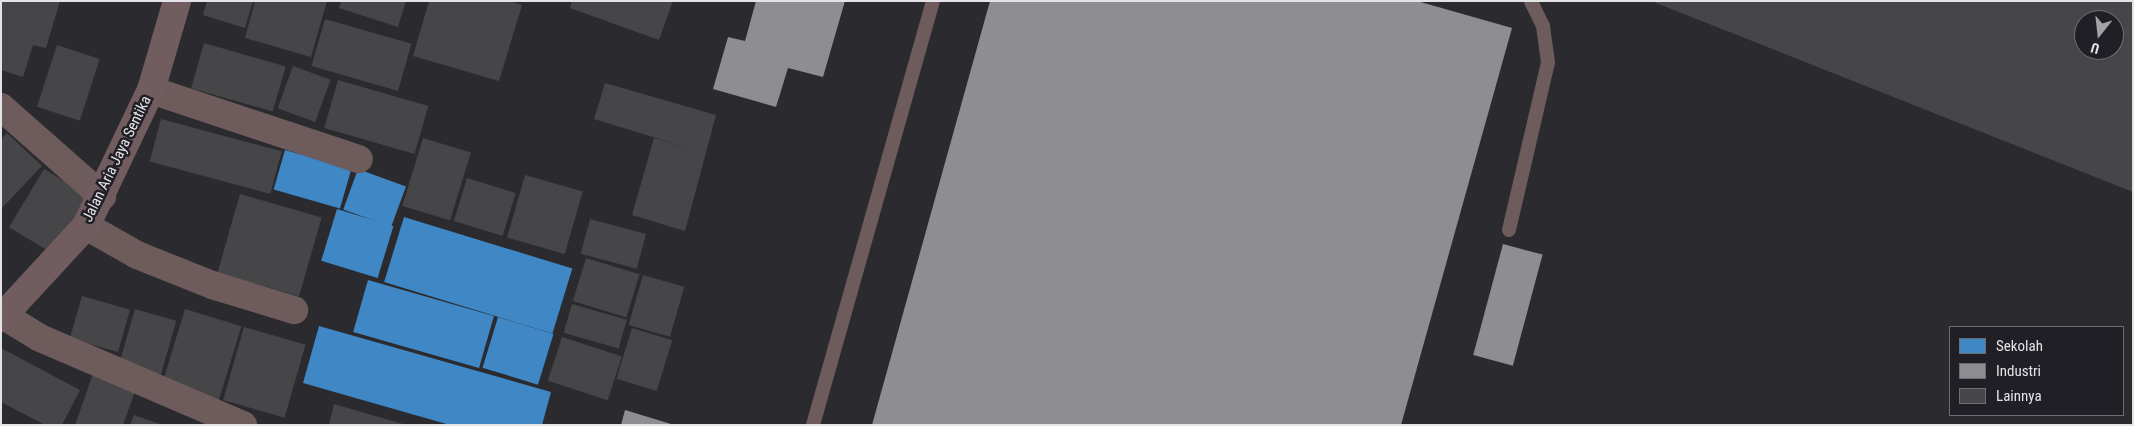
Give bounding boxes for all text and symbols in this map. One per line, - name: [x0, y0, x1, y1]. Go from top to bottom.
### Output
- north arrow: [2074, 10, 2124, 60]
- text: U: [2089, 40, 2101, 57]
- street label: Jalan Aria Jaya Sentika: [79, 93, 155, 225]
- legend: [1949, 326, 2124, 416]
- text: Sekolah: [1996, 337, 2043, 355]
- text: Industri: [1996, 362, 2041, 380]
- text: Lainnya: [1996, 387, 2042, 405]

